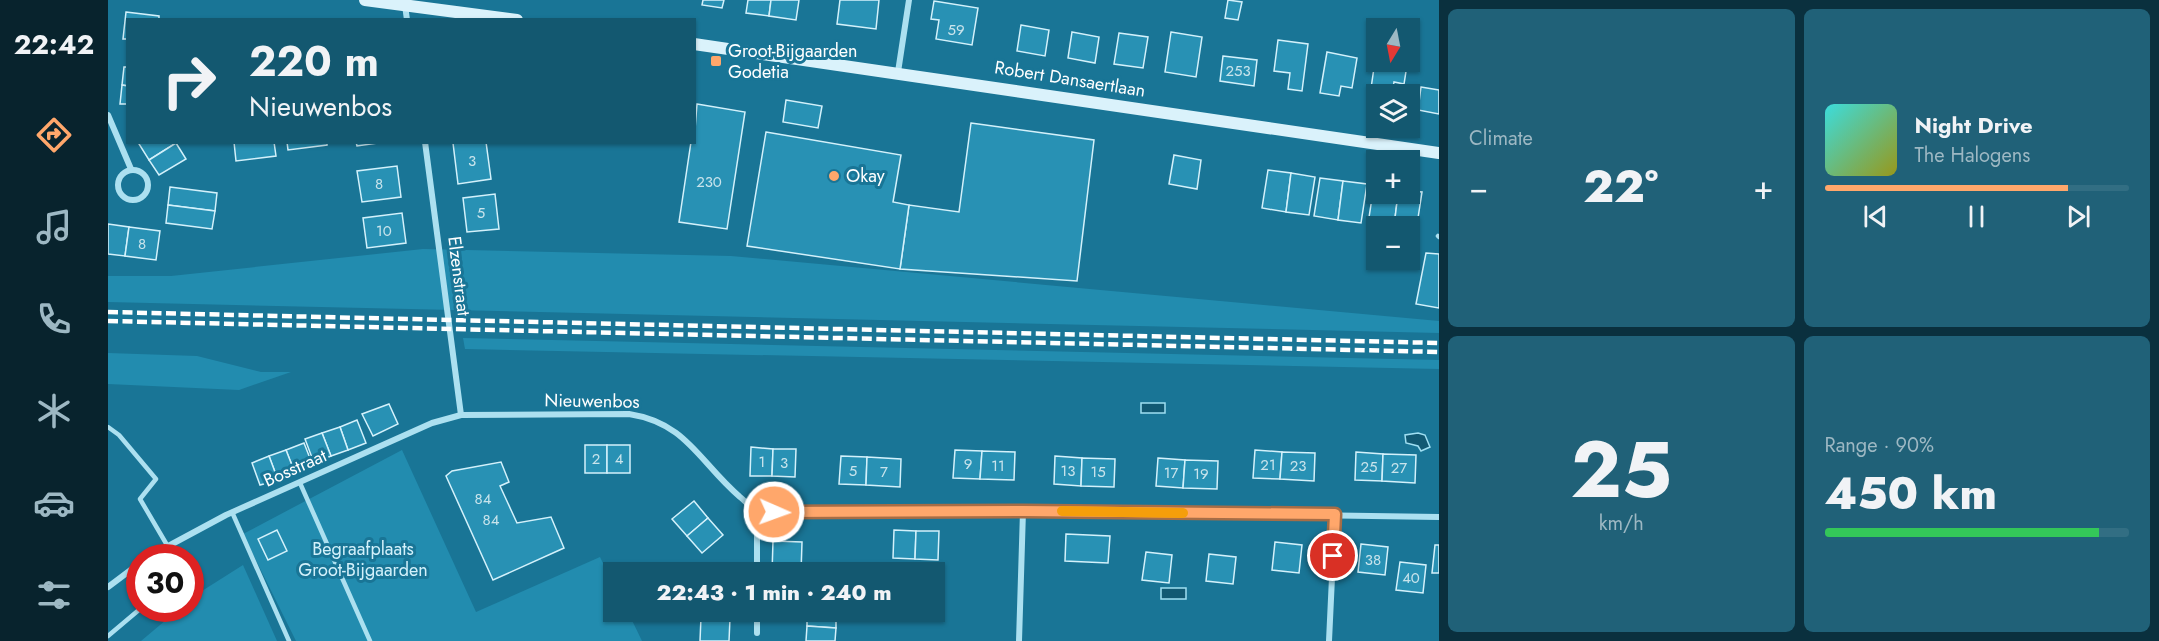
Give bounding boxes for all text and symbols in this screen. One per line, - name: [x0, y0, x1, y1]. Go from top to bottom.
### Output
- north arrow: [1366, 18, 1420, 72]
- map controls: [1366, 18, 1420, 270]
- house number: 59: [947, 19, 965, 41]
- text: 22:42: [14, 25, 94, 64]
- text: 220 m: [249, 31, 379, 92]
- place label: Groot-Bijgaarden Godetia: [728, 38, 858, 85]
- icon: right: [150, 42, 228, 120]
- marker: Groot-Bijgaarden Godetia: [709, 54, 723, 68]
- street label: Robert Dansaertlaan: [993, 54, 1147, 104]
- house number: 253: [1225, 60, 1251, 82]
- button: layers: [1366, 84, 1420, 138]
- text: Nieuwenbos: [249, 87, 392, 126]
- text: Night Drive: [1915, 109, 2033, 141]
- icon: directions: [33, 114, 75, 156]
- text: Climate: [1469, 124, 1533, 153]
- text: The Halogens: [1915, 141, 2030, 170]
- house number: 3: [468, 150, 476, 172]
- button: +: [1366, 150, 1420, 204]
- text: 22°: [1583, 154, 1658, 219]
- place label: Okay: [846, 163, 885, 189]
- text: −: [1469, 164, 1488, 211]
- text: +: [1753, 164, 1773, 211]
- marker: Okay: [827, 169, 841, 183]
- house number: 230: [696, 171, 722, 193]
- house number: 8: [375, 173, 383, 195]
- icon: previous: [1859, 200, 1892, 233]
- icon: pause: [1960, 200, 1993, 233]
- icon: next: [2062, 200, 2095, 233]
- house number: 5: [477, 202, 485, 224]
- icon: music: [33, 206, 75, 248]
- button: −: [1366, 216, 1420, 270]
- house number: 10: [376, 220, 392, 242]
- house number: 8: [138, 233, 146, 255]
- street label: Elzenstraat: [441, 235, 477, 318]
- icon: phone: [33, 298, 75, 340]
- street label: Nieuwenbos: [544, 387, 640, 415]
- icon: climate: [33, 390, 75, 432]
- text: 25: [1571, 414, 1672, 526]
- text: Range · 90%: [1825, 431, 1934, 460]
- street label: Bosstraat: [259, 442, 331, 493]
- house number: 2: [592, 448, 600, 470]
- house number: 4: [615, 448, 624, 470]
- house number: 1: [759, 451, 765, 473]
- house number: 3: [780, 452, 788, 474]
- house number: 9: [964, 453, 972, 475]
- house number: 21: [1260, 454, 1276, 476]
- house number: 11: [991, 455, 1005, 477]
- house number: 23: [1290, 455, 1306, 477]
- house number: 25: [1361, 456, 1378, 478]
- house number: 27: [1391, 457, 1407, 479]
- house number: 5: [849, 460, 857, 482]
- house number: 13: [1061, 460, 1075, 482]
- house number: 7: [880, 461, 888, 483]
- house number: 15: [1090, 461, 1106, 483]
- text: 450 km: [1825, 461, 1997, 526]
- house number: 17: [1164, 462, 1178, 484]
- house number: 19: [1193, 463, 1209, 485]
- position arrow: [742, 480, 806, 544]
- icon: car: [33, 482, 75, 524]
- house number: 84: [475, 488, 492, 510]
- house number: 84: [483, 509, 500, 531]
- text: km/h: [1599, 509, 1644, 538]
- pin: [1307, 530, 1358, 581]
- park label: Begraafplaats Groot-Bijgaarden: [298, 536, 428, 583]
- icon: arrive: [1316, 539, 1349, 572]
- speed limit sign: 30: [126, 544, 204, 622]
- house number: 38: [1365, 549, 1381, 571]
- house number: 40: [1402, 567, 1420, 589]
- icon: filters: [33, 574, 75, 616]
- text: 22:43 · 1 min · 240 m: [656, 576, 892, 608]

